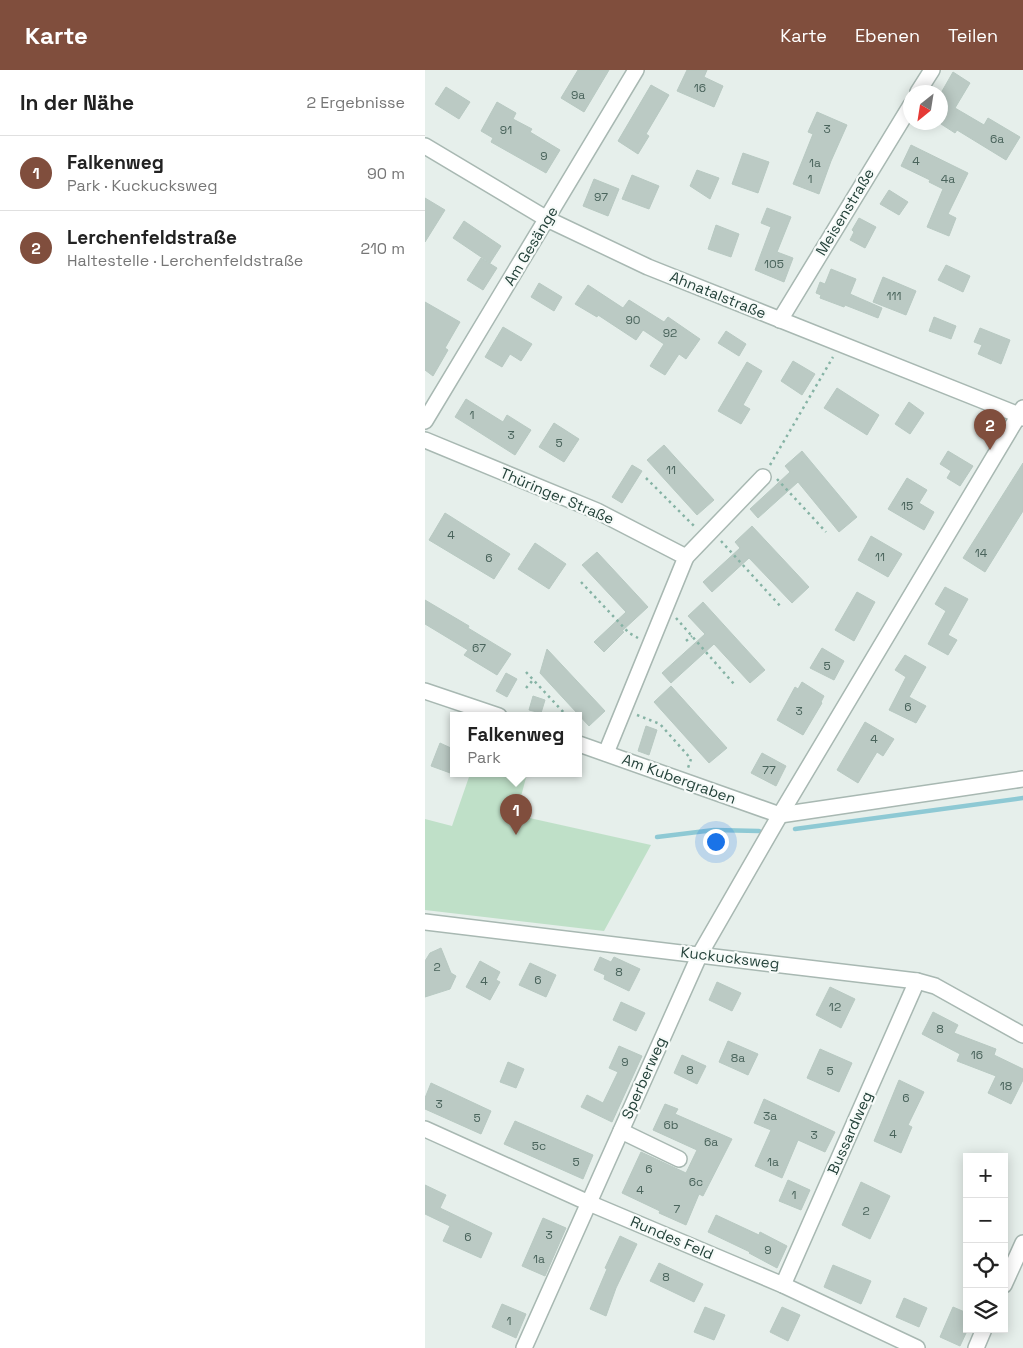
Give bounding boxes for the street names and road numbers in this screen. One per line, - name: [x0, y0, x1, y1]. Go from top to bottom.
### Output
- street label: Meisenstraße: [811, 165, 878, 259]
- street label: Am Gesänge: [499, 203, 562, 289]
- street label: Ahnatalstraße: [667, 267, 769, 323]
- street label: Thüringer Straße: [497, 463, 617, 528]
- street label: Am Kubergraben: [620, 749, 739, 808]
- street label: Kuckucksweg: [680, 942, 781, 973]
- street label: Sperberweg: [617, 1034, 670, 1122]
- street label: Bussardweg: [823, 1088, 876, 1177]
- street label: Rundes Feld: [628, 1212, 717, 1264]

